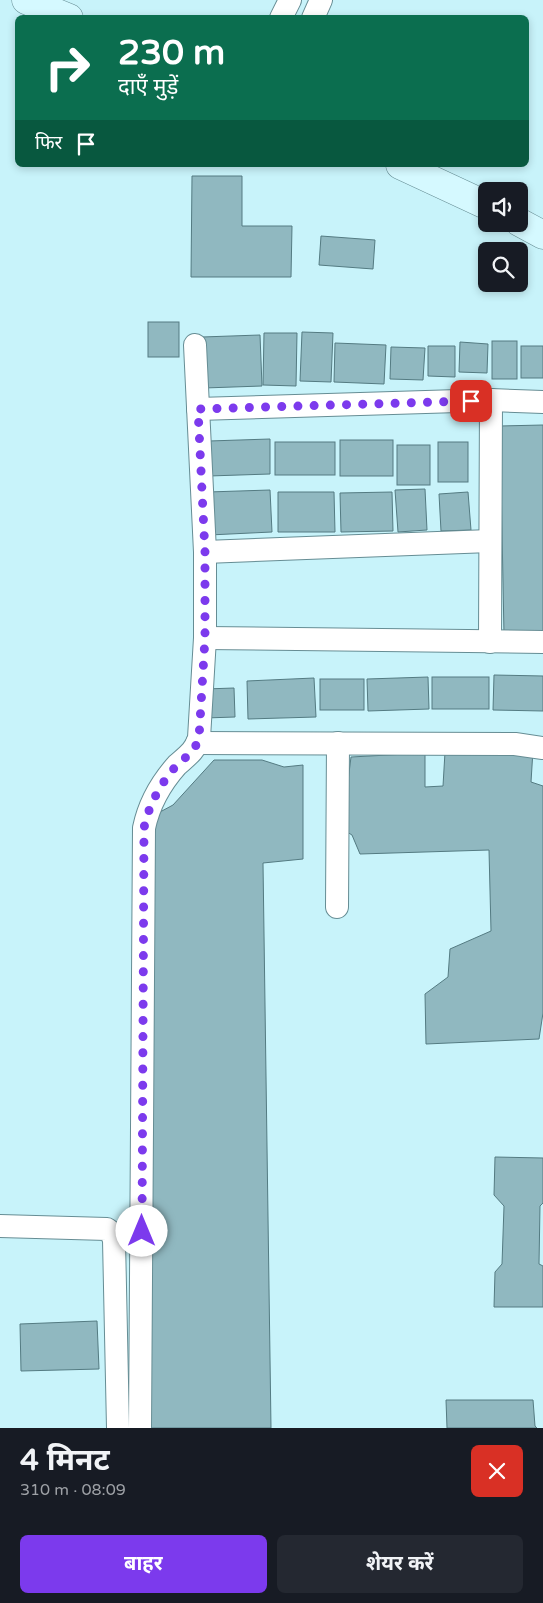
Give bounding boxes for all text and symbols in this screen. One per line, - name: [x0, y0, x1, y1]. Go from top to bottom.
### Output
- text: 230 m: [118, 32, 225, 74]
- icon: right: [35, 35, 100, 100]
- text: दाएँ मुड़ें: [118, 74, 178, 100]
- icon: arrive: [72, 130, 100, 158]
- text: फिर: [35, 132, 62, 154]
- map controls: [478, 182, 528, 292]
- button: sound: [478, 182, 528, 232]
- button: search: [478, 242, 528, 292]
- pin: [450, 380, 492, 422]
- icon: arrive: [457, 387, 485, 415]
- position arrow: [115, 1204, 167, 1256]
- text: 4 मिनट: [20, 1442, 110, 1479]
- button: close: [471, 1445, 523, 1497]
- text: 310 m · 08:09: [20, 1480, 126, 1500]
- button: बाहर: [20, 1535, 267, 1593]
- button: शेयर करें: [277, 1535, 523, 1593]

